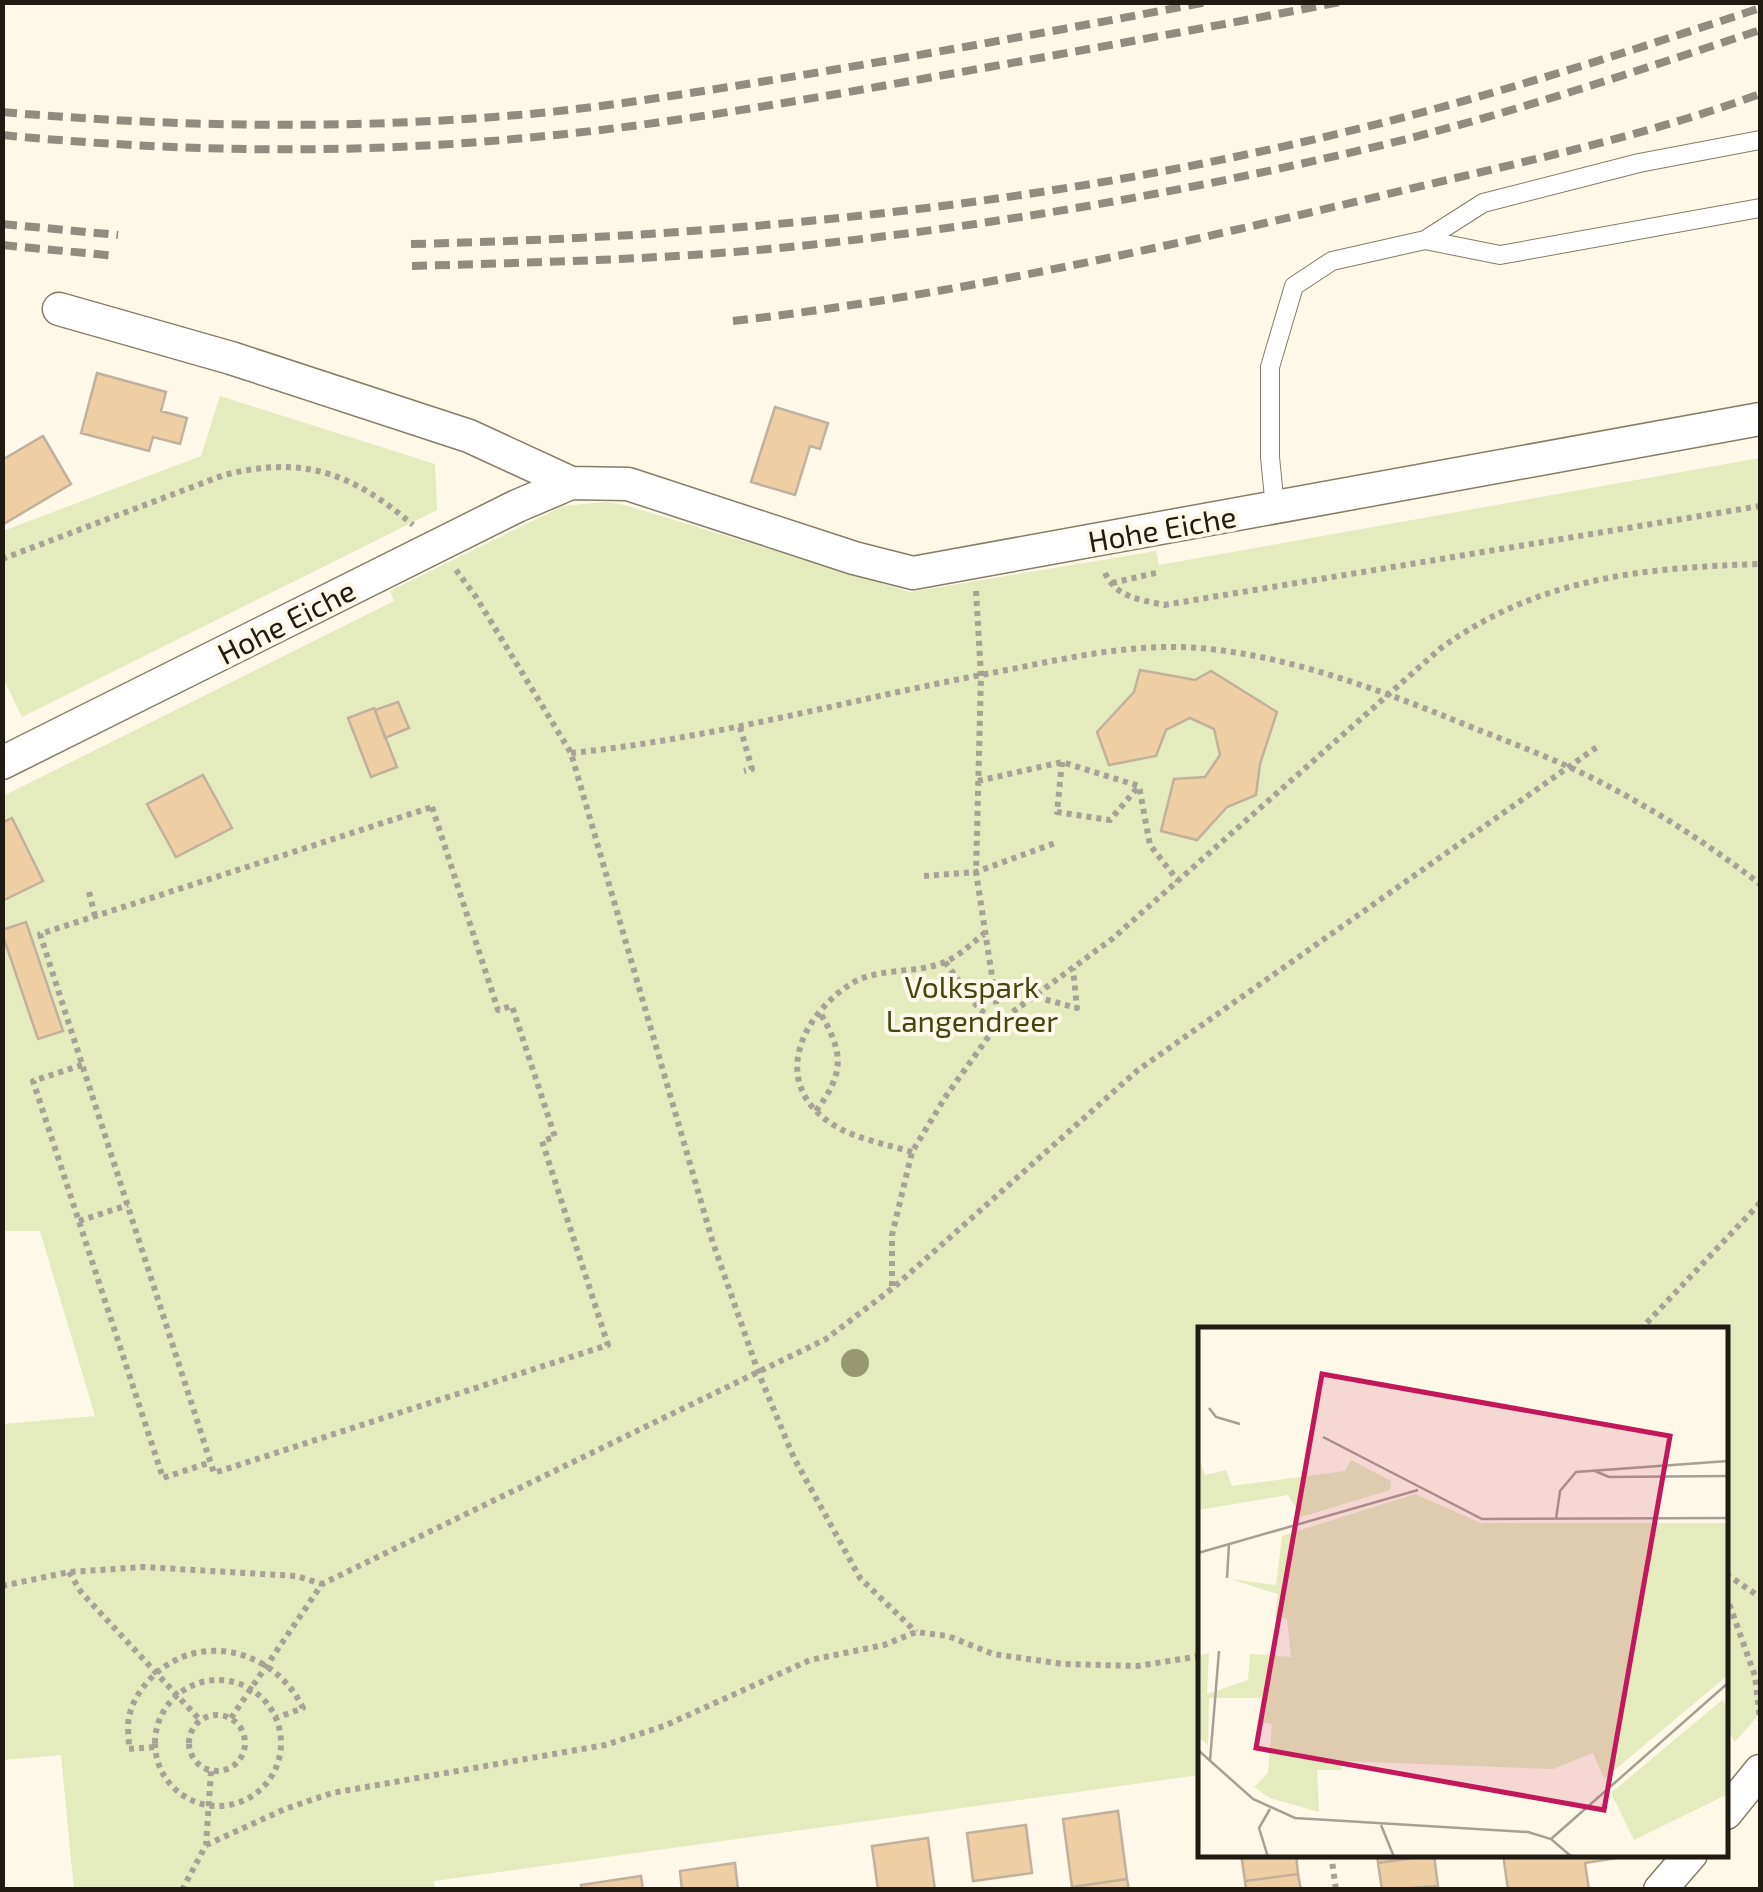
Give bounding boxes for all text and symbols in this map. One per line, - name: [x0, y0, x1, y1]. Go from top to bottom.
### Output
- street label: Hohe Eiche: [1085, 497, 1239, 559]
- street label: Hohe Eiche: [211, 571, 361, 671]
- park label: Volkspark Langendreer: [886, 968, 1058, 1038]
- inset map: [1198, 1327, 1728, 1857]

